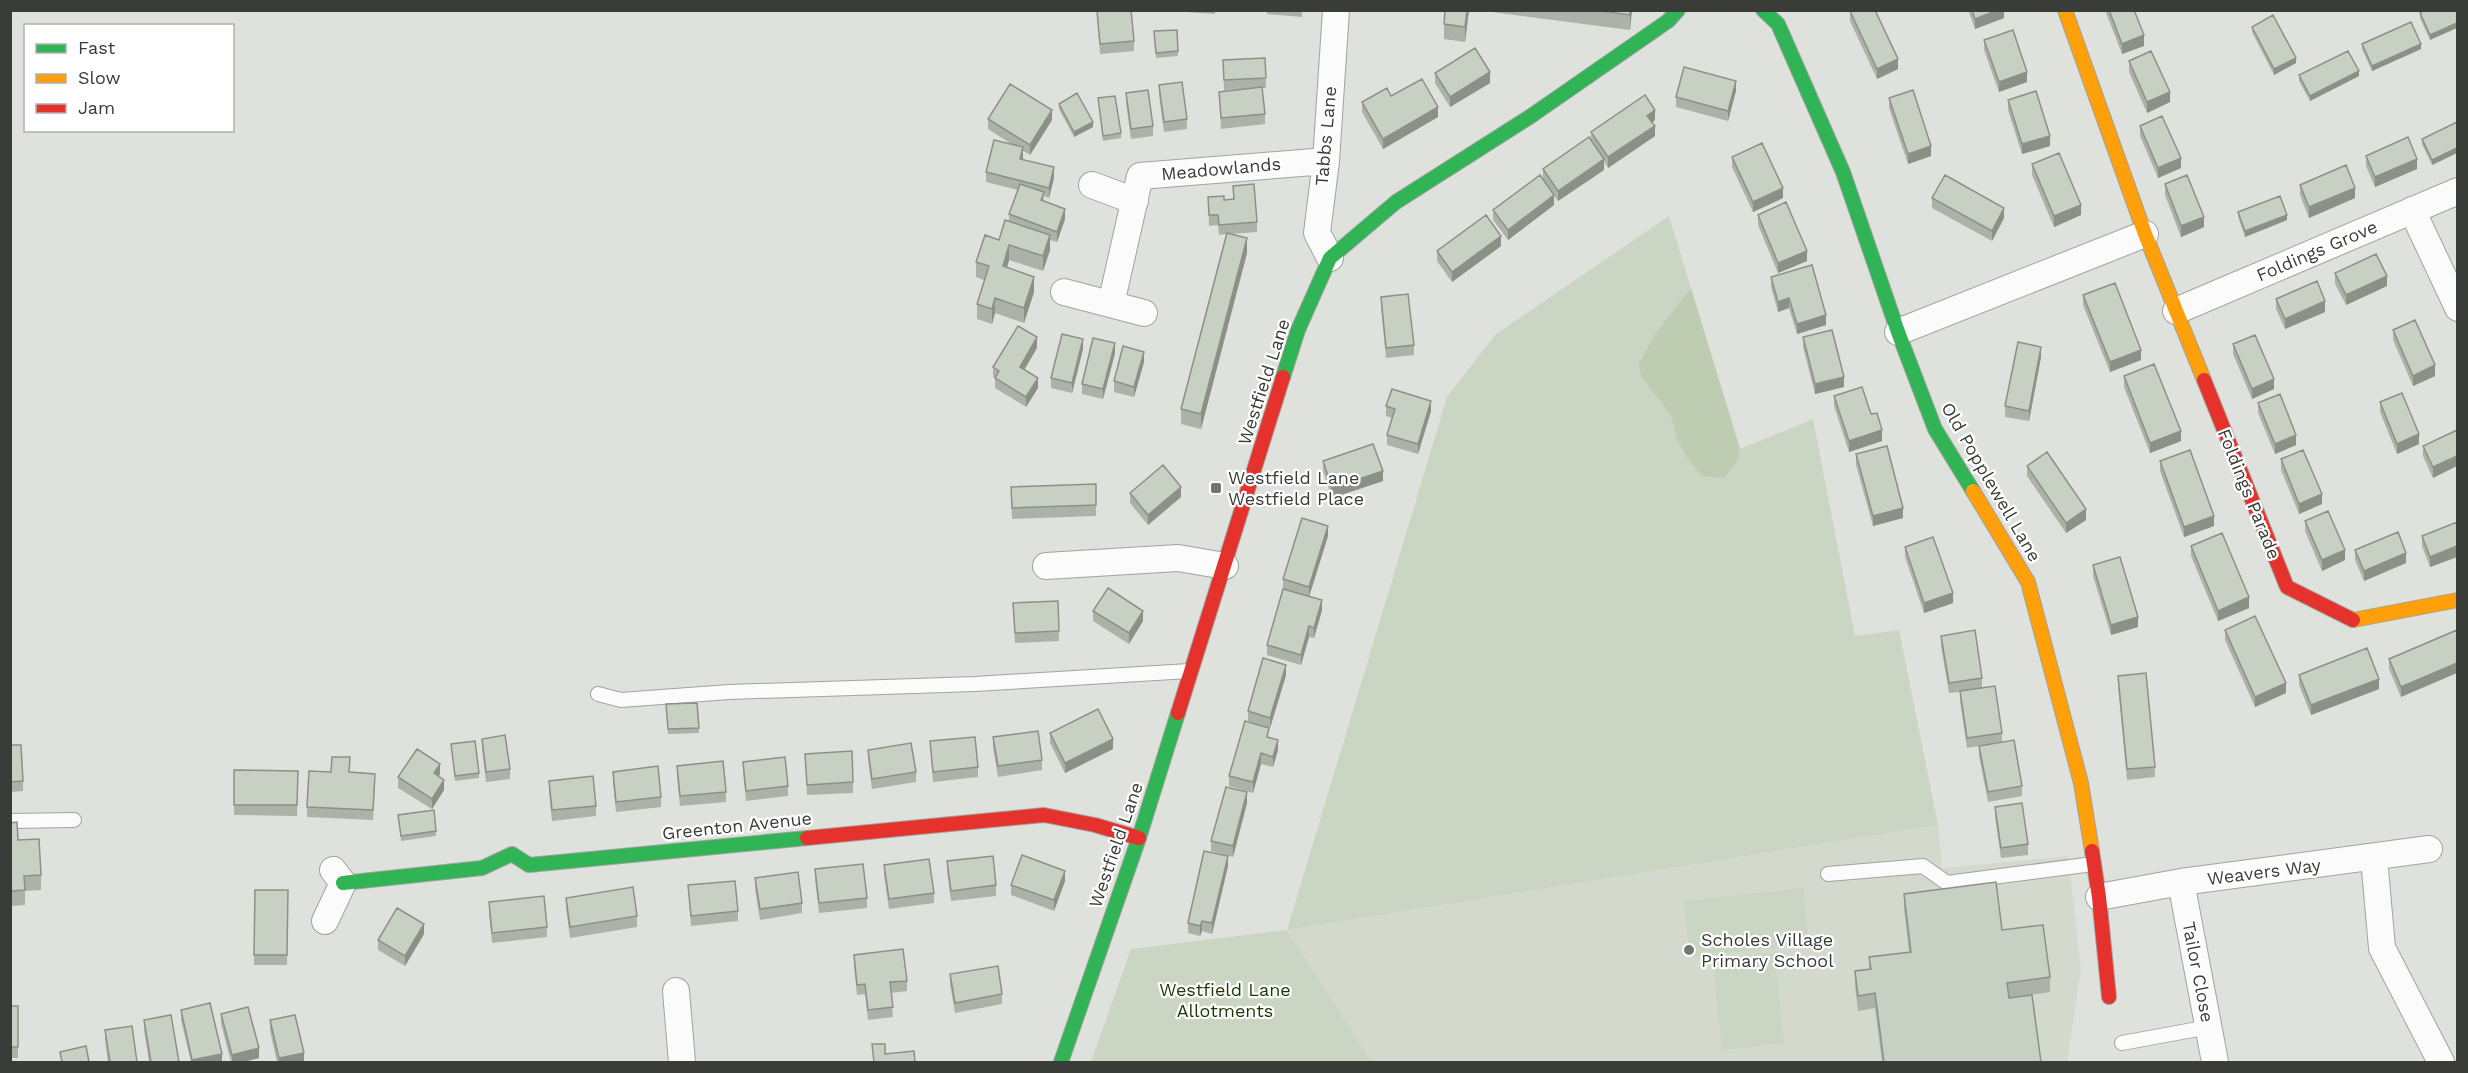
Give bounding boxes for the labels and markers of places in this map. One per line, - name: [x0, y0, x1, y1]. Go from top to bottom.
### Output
- place label: Westfield Lane Westfield Place: [1228, 467, 1364, 509]
- marker: Westfield Lane Westfield Place: [1209, 481, 1223, 495]
- place label: Scholes Village Primary School: [1701, 929, 1834, 971]
- marker: Scholes Village Primary School: [1682, 943, 1696, 957]

